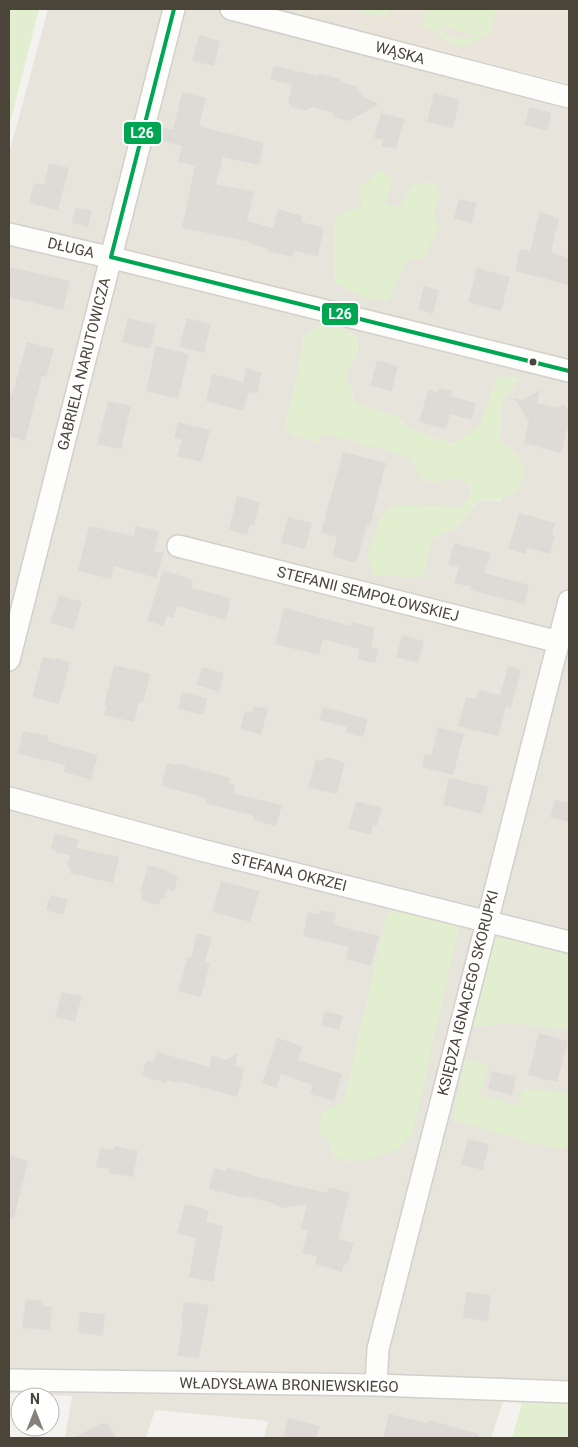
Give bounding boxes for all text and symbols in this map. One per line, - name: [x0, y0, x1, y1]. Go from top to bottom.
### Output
- street label: WĄSKA: [373, 38, 427, 68]
- line badge: L26: [123, 121, 162, 145]
- text: L26: [130, 125, 154, 141]
- street label: DŁUGA: [46, 234, 96, 262]
- street label: GABRIELA NARUTOWICZA: [54, 275, 114, 452]
- line badge: L26: [321, 302, 359, 326]
- text: L26: [328, 306, 352, 322]
- unlabelled marker: [528, 357, 538, 367]
- street label: STEFANII SEMPOŁOWSKIEJ: [275, 563, 461, 625]
- street label: STEFANA OKRZEI: [230, 849, 348, 895]
- street label: KSIĘDZA IGNACEGO SKORUPKI: [434, 889, 502, 1097]
- street label: WŁADYSŁAWA BRONIEWSKIEGO: [179, 1374, 399, 1396]
- north arrow: [10, 1387, 60, 1437]
- text: N: [30, 1391, 40, 1407]

